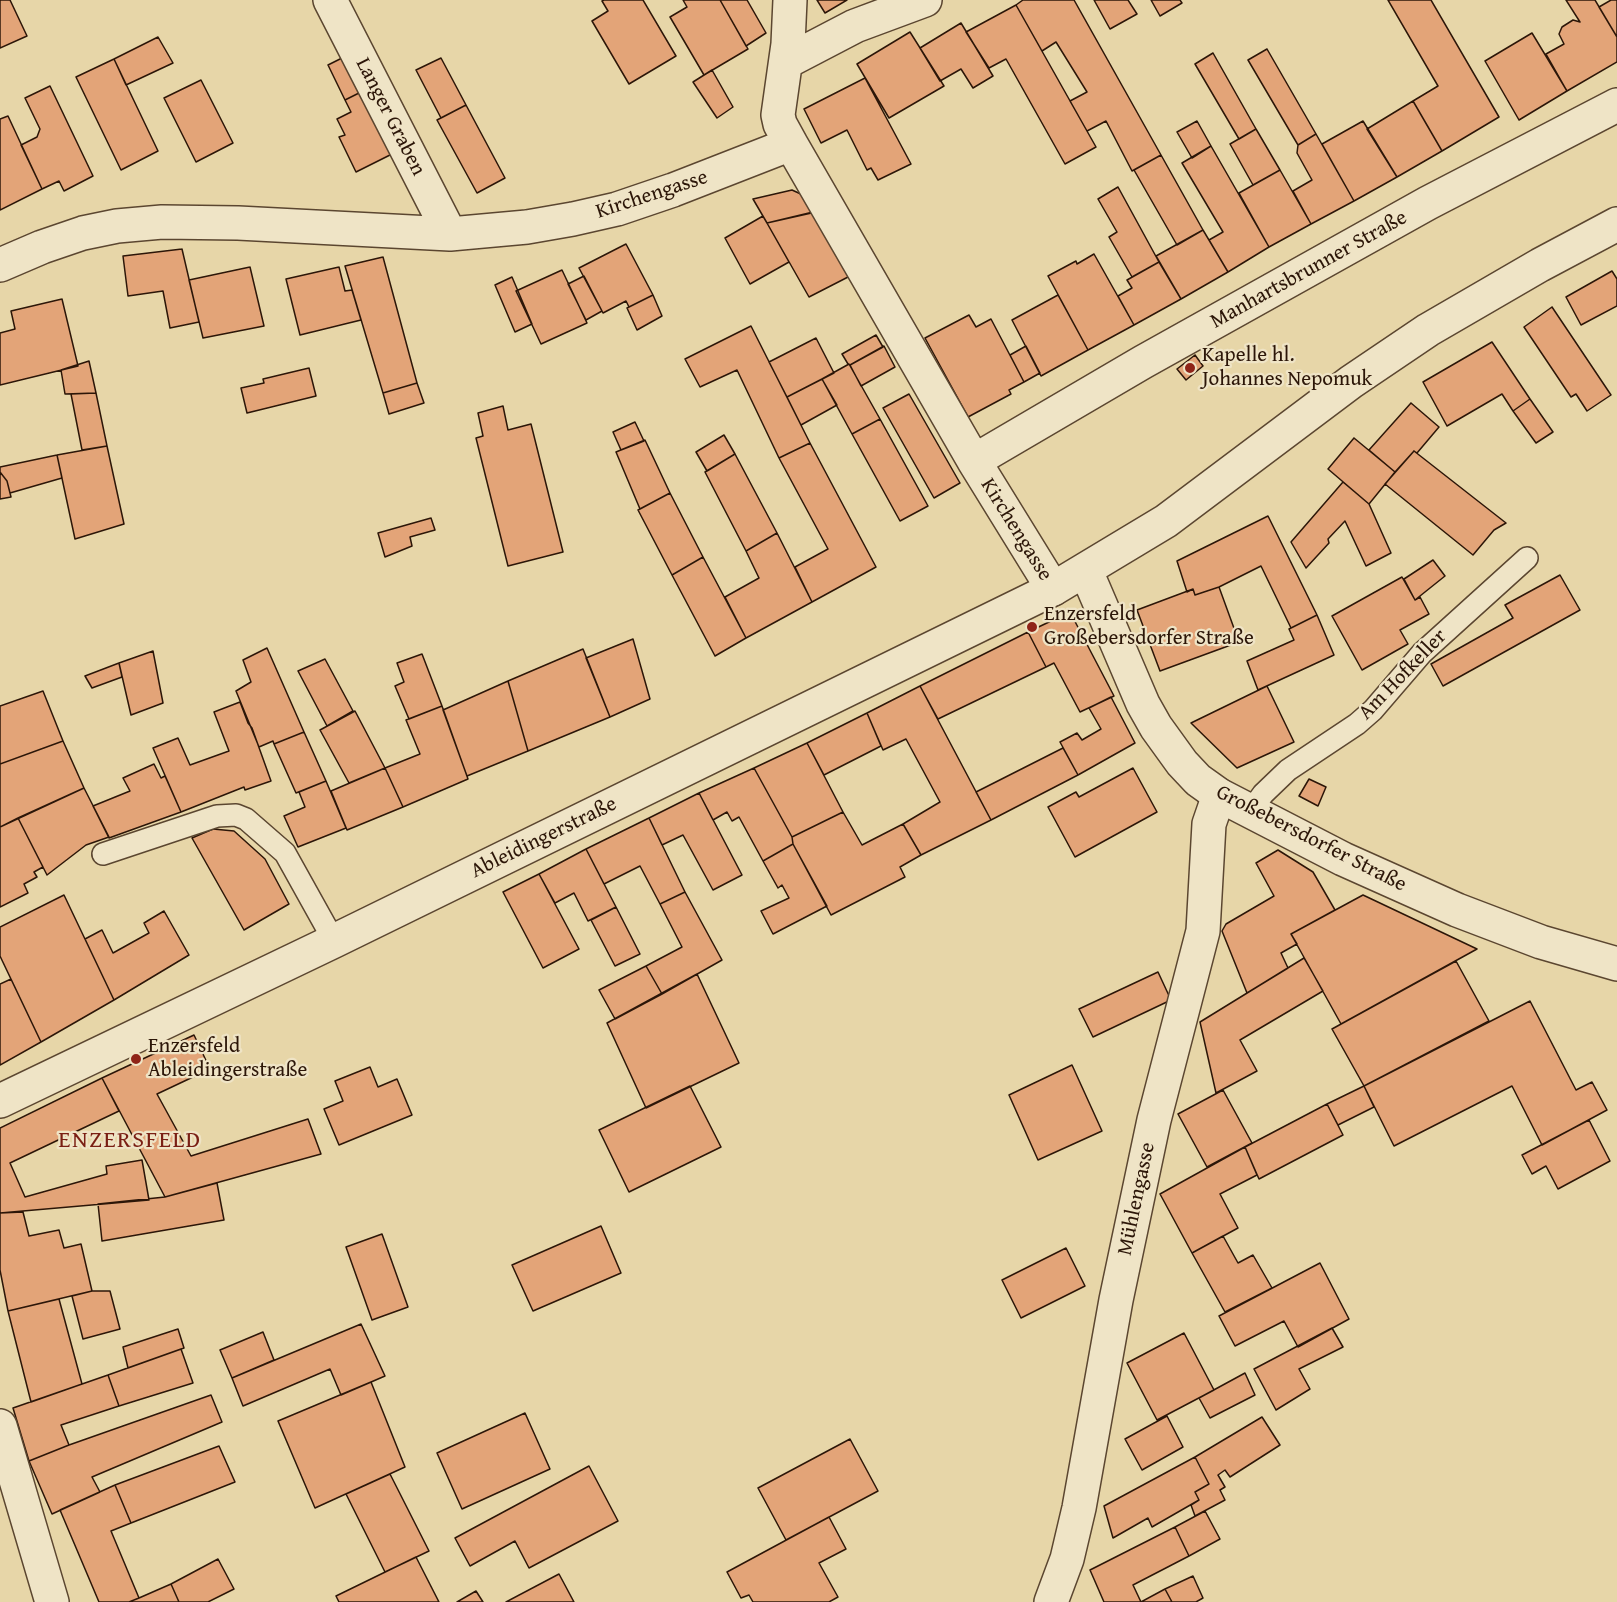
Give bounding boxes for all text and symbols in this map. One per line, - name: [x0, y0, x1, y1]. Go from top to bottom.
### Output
- street label: Langer Graben: [350, 54, 430, 180]
- street label: Kirchengasse: [593, 165, 711, 225]
- street label: Manhartsbrunner Straße: [1206, 205, 1412, 335]
- place label: Kapelle hl. Johannes Nepomuk: [1202, 343, 1372, 393]
- marker: Kapelle hl. Johannes Nepomuk: [1183, 361, 1197, 375]
- street label: Kirchengasse: [975, 474, 1057, 586]
- place label: Enzersfeld Großebersdorfer Straße: [1044, 602, 1254, 652]
- marker: Enzersfeld Großebersdorfer Straße: [1025, 620, 1039, 634]
- street label: Am Hofkeller: [1354, 624, 1452, 726]
- street label: Großebersdorfer Straße: [1212, 780, 1410, 898]
- street label: Ableidingerstraße: [467, 792, 621, 884]
- place label: Enzersfeld Ableidingerstraße: [148, 1034, 307, 1084]
- marker: Enzersfeld Ableidingerstraße: [129, 1052, 143, 1066]
- district label: ENZERSFELD: [58, 1127, 202, 1155]
- street label: Mühlengasse: [1113, 1140, 1161, 1258]

